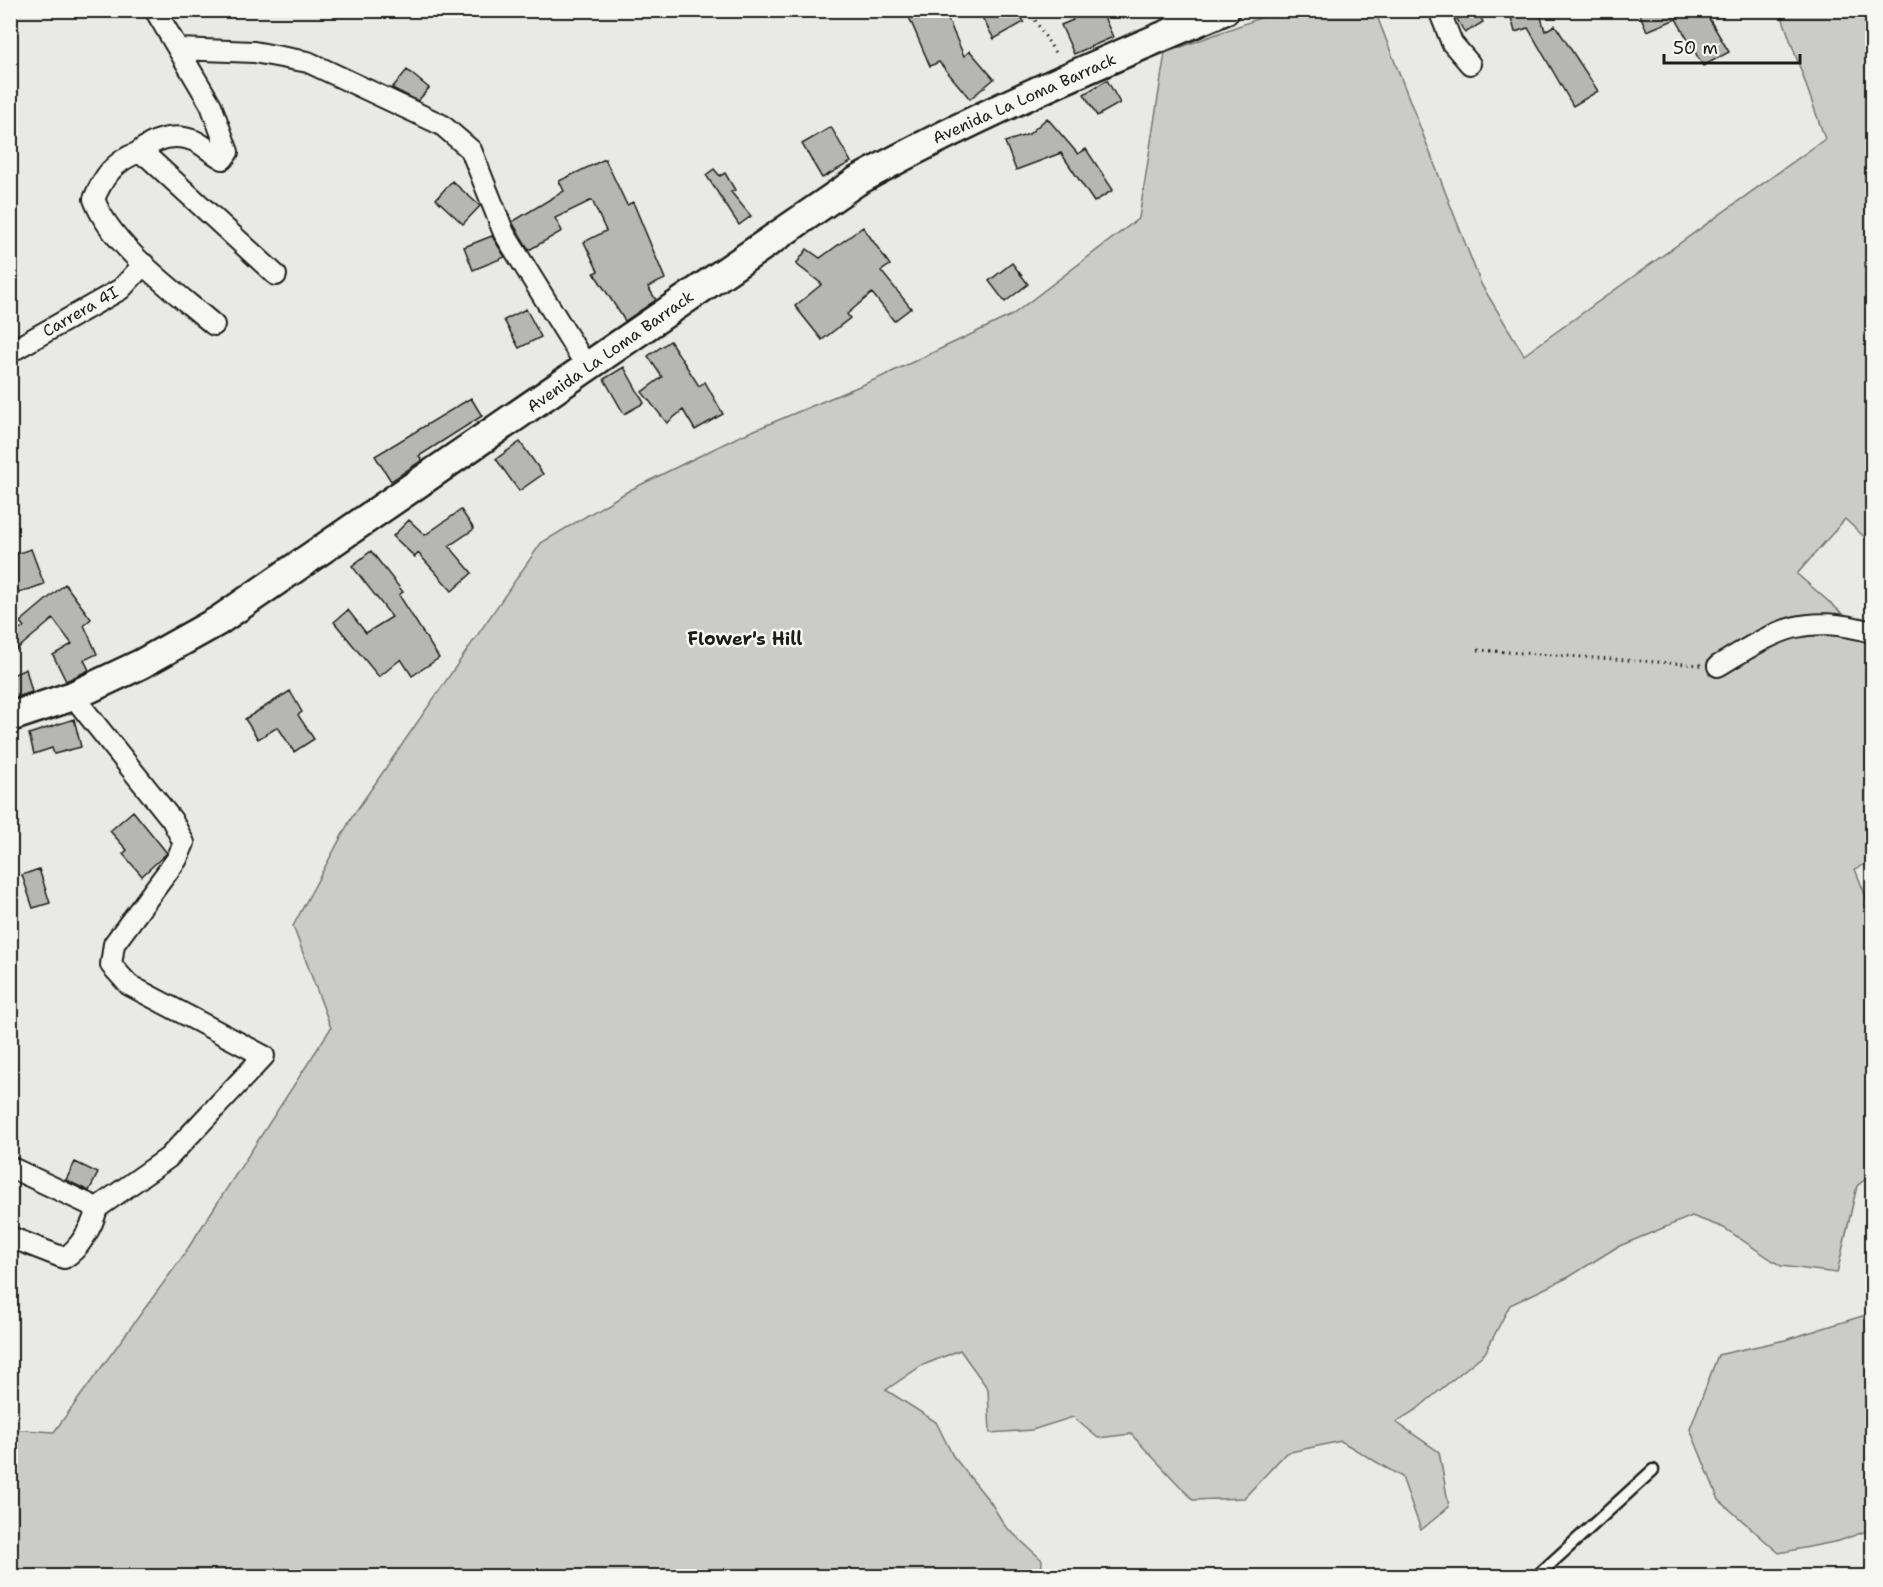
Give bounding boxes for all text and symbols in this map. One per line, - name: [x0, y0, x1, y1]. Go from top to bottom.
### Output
- scale bar: [1664, 27, 1800, 65]
- text: 50 m: [1673, 36, 1718, 60]
- street label: Avenida La Loma Barrack: [929, 48, 1119, 148]
- street label: Carrera 4I: [39, 281, 122, 341]
- street label: Avenida La Loma Barrack: [523, 286, 698, 417]
- district label: Flower's Hill: [688, 627, 802, 651]

